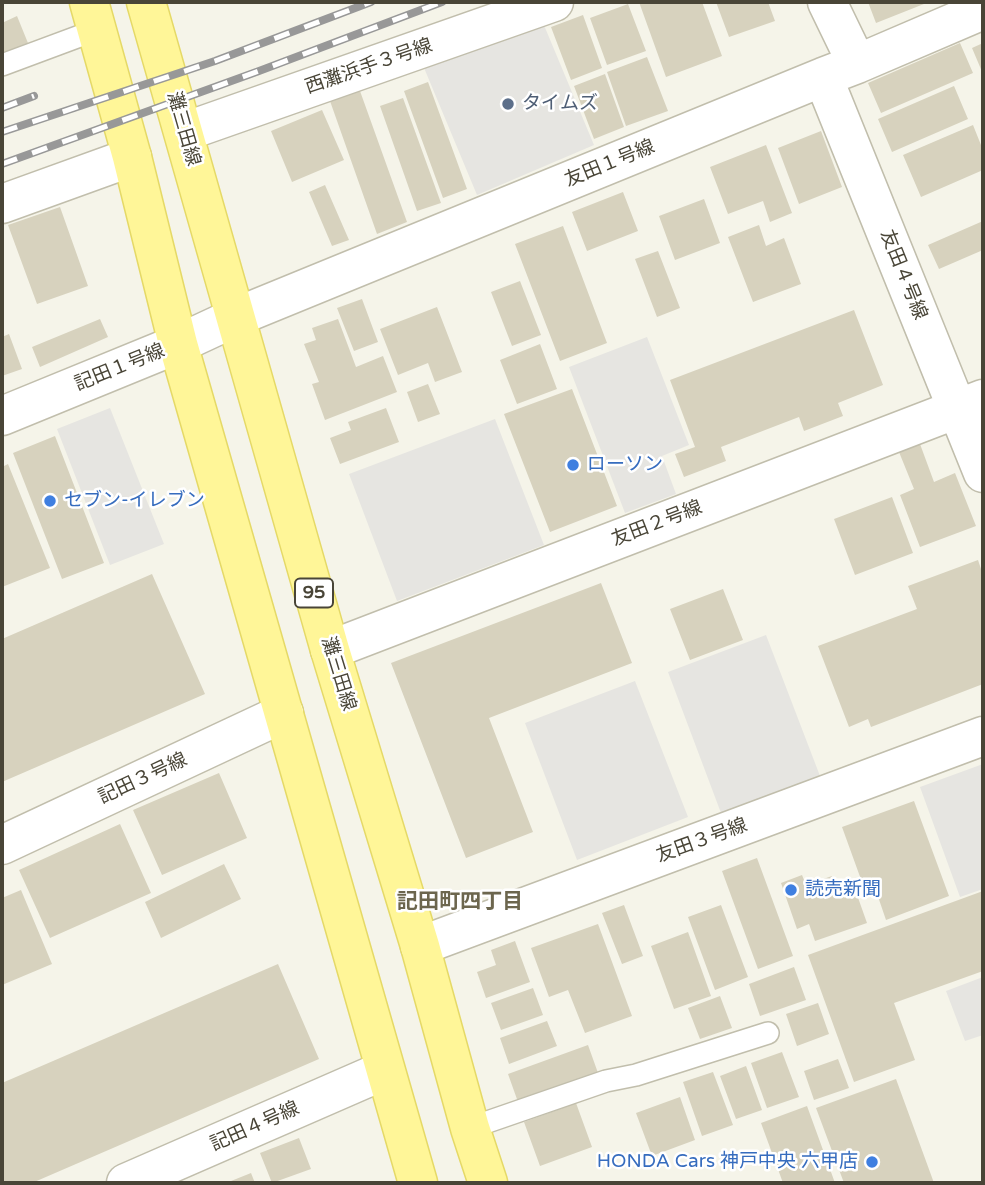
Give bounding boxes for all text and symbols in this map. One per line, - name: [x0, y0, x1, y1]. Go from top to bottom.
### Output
- street label: 西灘浜手３号線: [302, 35, 436, 99]
- street label: 灘三田線: [162, 89, 204, 169]
- place label: タイムズ: [522, 93, 598, 115]
- marker: タイムズ: [500, 96, 516, 112]
- street label: 友田１号線: [562, 136, 658, 192]
- street label: 友田４号線: [875, 227, 931, 323]
- street label: 記田１号線: [72, 340, 168, 396]
- place label: ローソン: [587, 454, 663, 476]
- marker: ローソン: [565, 457, 581, 473]
- place label: セブン-イレブン: [64, 490, 205, 512]
- marker: セブン-イレブン: [42, 493, 58, 509]
- street label: 友田２号線: [609, 496, 705, 552]
- road number: 95: [295, 578, 333, 608]
- street label: 灘三田線: [316, 634, 360, 714]
- street label: 記田３号線: [95, 749, 191, 809]
- street label: 友田３号線: [653, 814, 751, 868]
- place label: 読売新聞: [805, 879, 881, 901]
- marker: 読売新聞: [783, 882, 799, 898]
- district label: 記田町四丁目: [397, 889, 523, 915]
- street label: 記田４号線: [207, 1097, 303, 1157]
- place label: HONDA Cars 神戸中央 六甲店: [597, 1151, 858, 1173]
- marker: HONDA Cars 神戸中央 六甲店: [864, 1154, 880, 1170]

